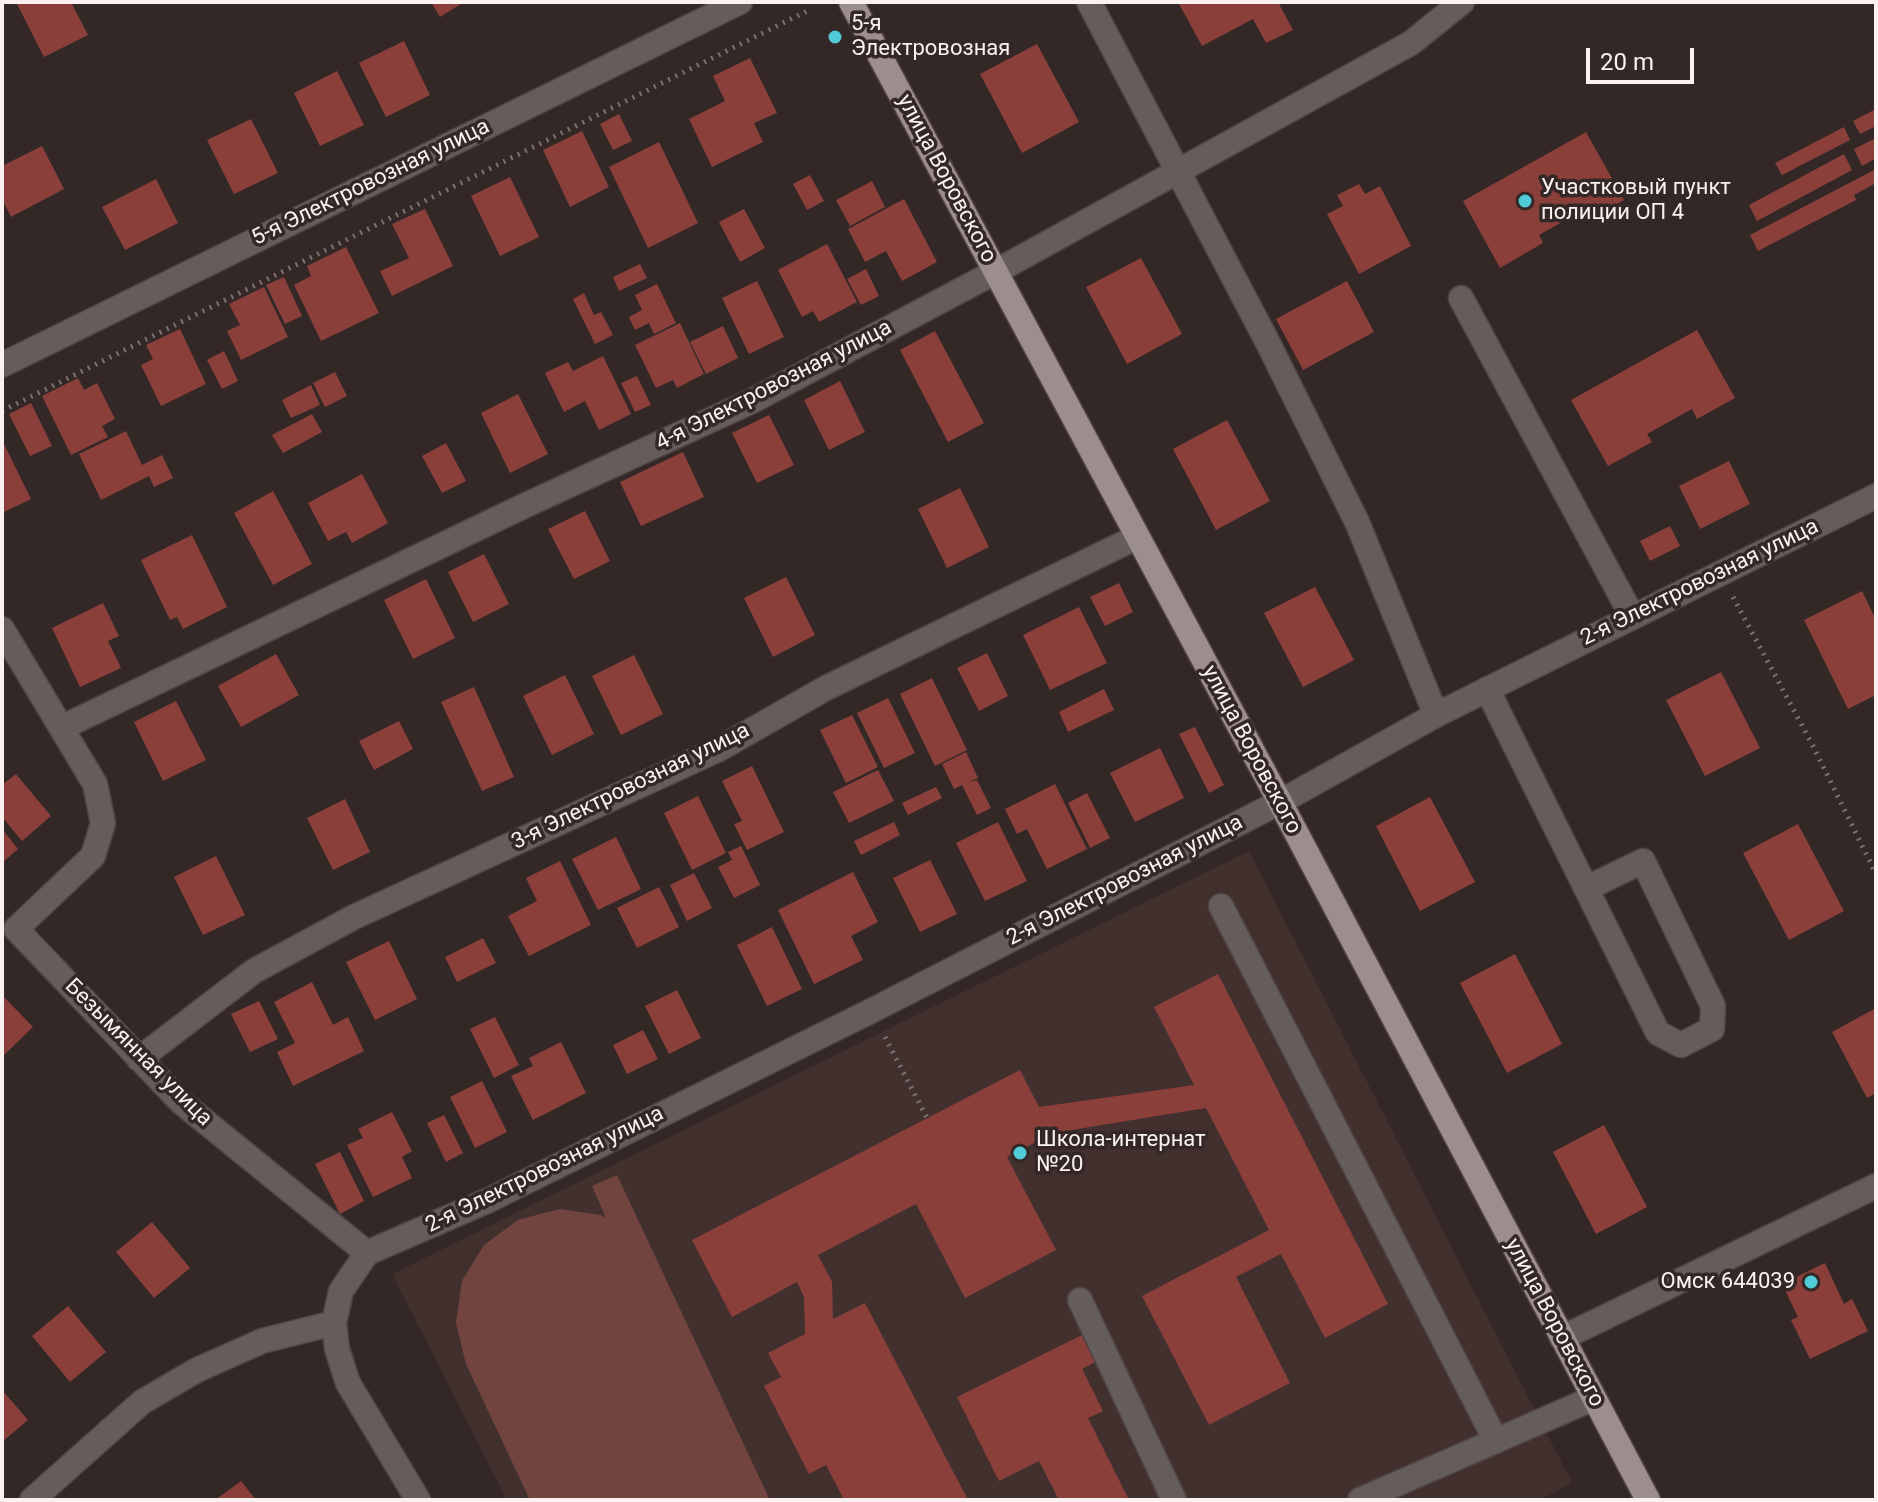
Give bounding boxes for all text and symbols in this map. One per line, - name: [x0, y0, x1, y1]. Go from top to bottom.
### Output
- place label: 5-я Электровозная: [851, 11, 1010, 62]
- marker: 5-я Электровозная: [826, 28, 844, 46]
- scale bar: [1590, 32, 1698, 82]
- text: 20 m: [1600, 48, 1654, 76]
- street label: улица Воровского: [890, 90, 1002, 268]
- street label: 5-я Электровозная улица: [248, 114, 494, 252]
- place label: Участковый пункт полиции ОП 4: [1541, 175, 1731, 226]
- marker: Участковый пункт полиции ОП 4: [1516, 192, 1534, 210]
- street label: 4-я Электровозная улица: [652, 315, 896, 457]
- street label: 2-я Электровозная улица: [1577, 514, 1823, 652]
- street label: улица Воровского: [1195, 661, 1307, 839]
- street label: 3-я Электровозная улица: [508, 718, 754, 856]
- street label: 2-я Электровозная улица: [1003, 810, 1247, 952]
- street label: Безымянная улица: [59, 974, 217, 1132]
- street label: 2-я Электровозная улица: [422, 1101, 668, 1239]
- place label: Школа-интернат №20: [1036, 1127, 1206, 1178]
- marker: Школа-интернат №20: [1011, 1144, 1029, 1162]
- street label: улица Воровского: [1498, 1234, 1610, 1412]
- place label: Омск 644039: [1660, 1269, 1795, 1295]
- marker: Омск 644039: [1802, 1273, 1820, 1291]

